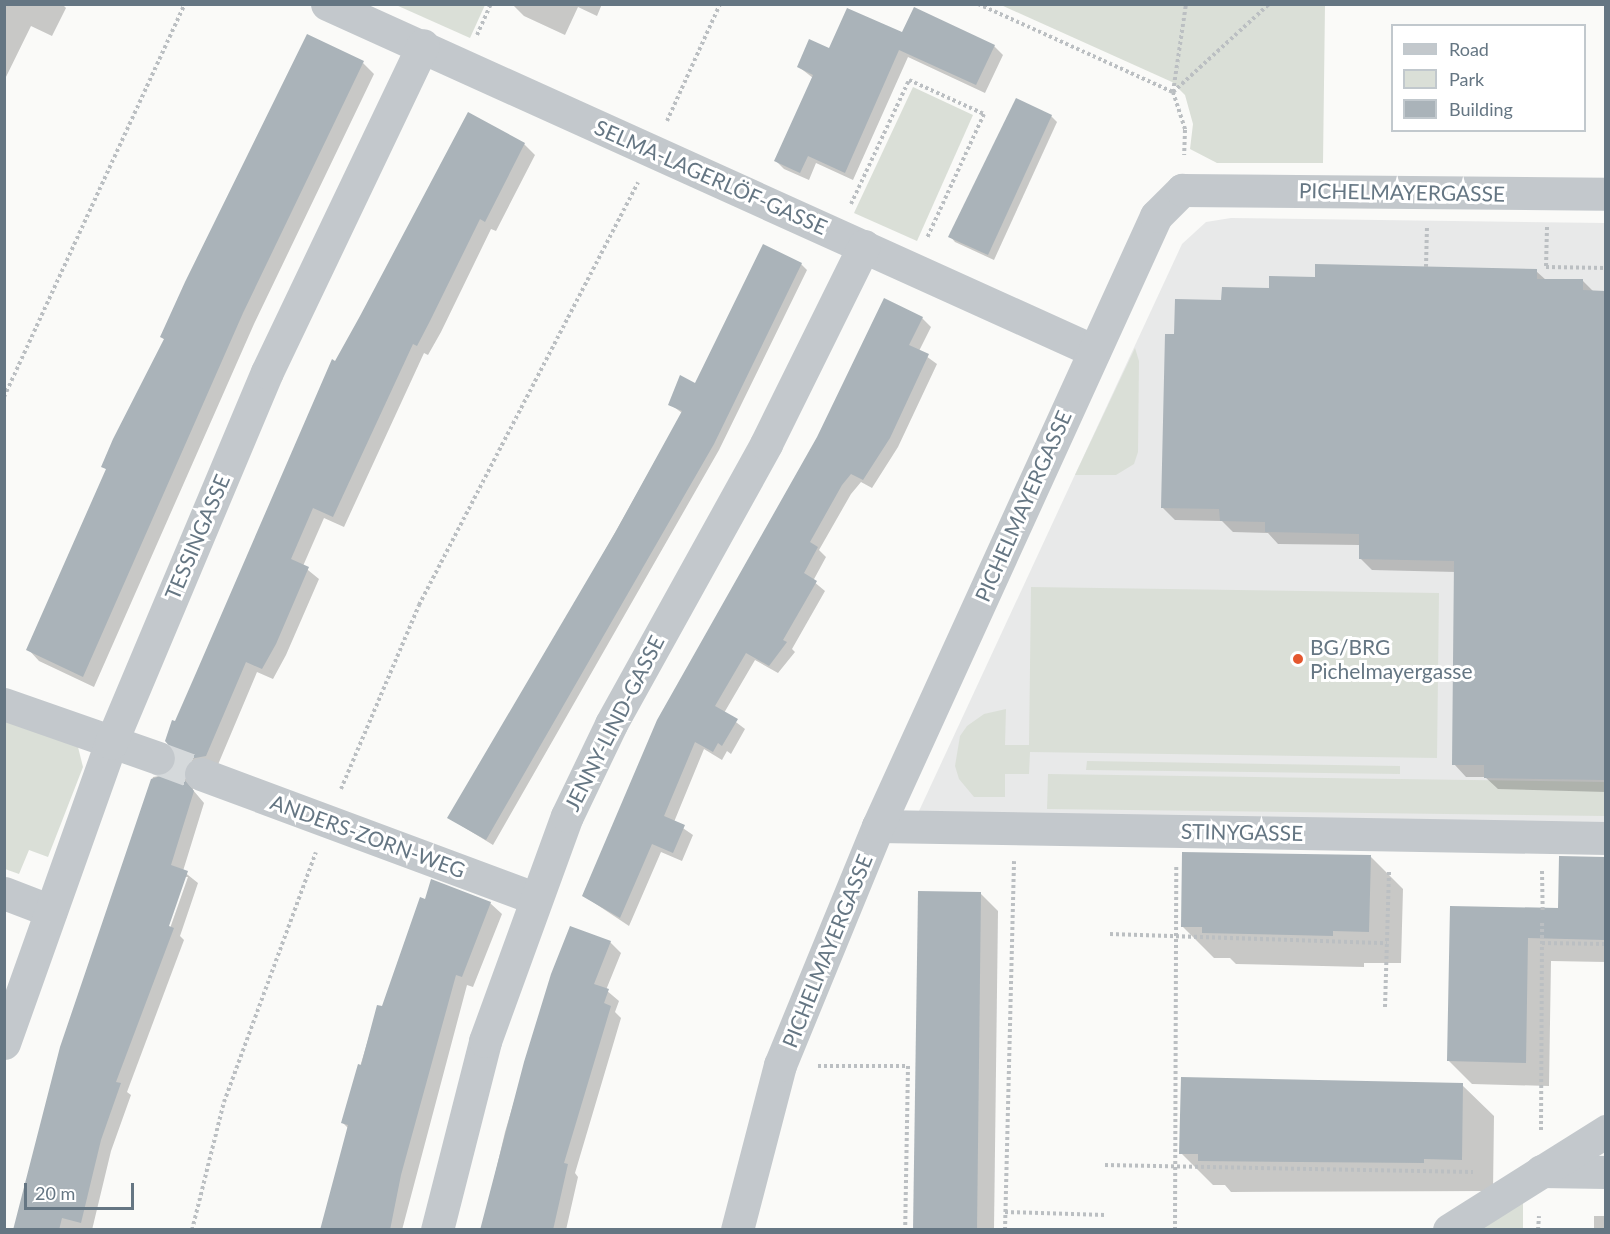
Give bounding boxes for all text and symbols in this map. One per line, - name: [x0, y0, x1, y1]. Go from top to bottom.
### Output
- legend: [1391, 24, 1586, 132]
- text: Road: [1449, 38, 1489, 60]
- text: Park: [1449, 68, 1484, 90]
- text: Building: [1449, 98, 1513, 120]
- street label: SELMA-LAGERLÖF-GASSE: [591, 114, 831, 240]
- street label: PICHELMAYERGASSE: [1299, 178, 1505, 206]
- street label: PICHELMAYERGASSE: [970, 407, 1076, 605]
- street label: TESSINGASSE: [159, 471, 235, 603]
- street label: JENNY-LIND-GASSE: [559, 631, 669, 815]
- place label: BG/BRG Pichelmayergasse: [1310, 634, 1472, 684]
- marker: BG/BRG Pichelmayergasse: [1291, 652, 1305, 666]
- street label: ANDERS-ZORN-WEG: [267, 789, 469, 883]
- street label: STINYGASSE: [1181, 818, 1303, 846]
- street label: PICHELMAYERGASSE: [777, 851, 877, 1051]
- scale bar: [27, 1171, 136, 1209]
- text: 20 m: [35, 1182, 75, 1204]

